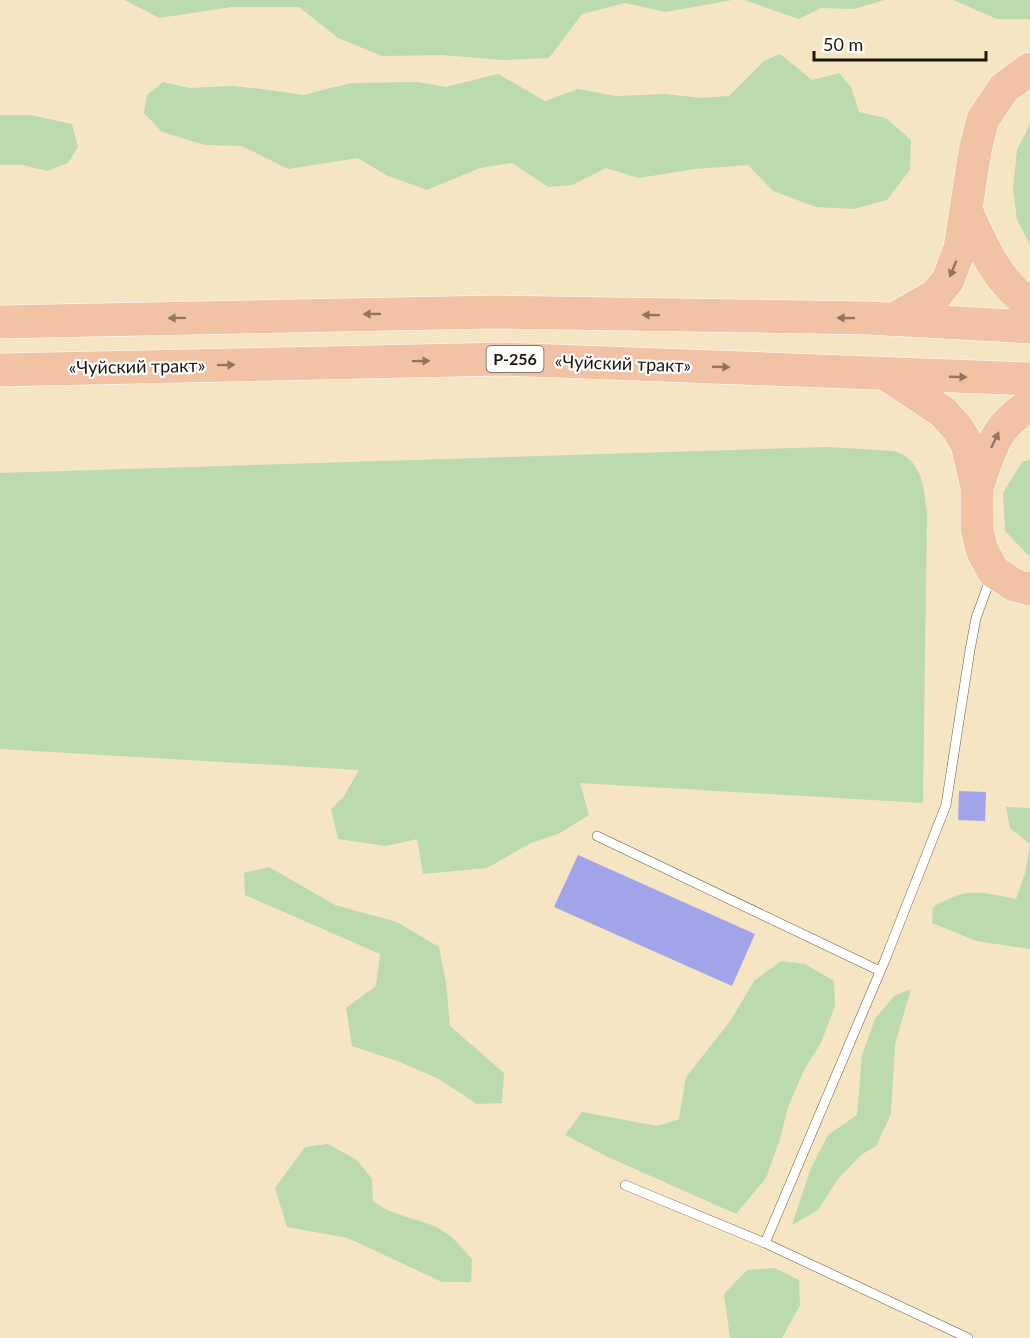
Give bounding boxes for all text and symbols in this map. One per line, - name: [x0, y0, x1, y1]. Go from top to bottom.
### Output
- scale bar: [814, 24, 986, 62]
- text: 50 m: [823, 33, 863, 55]
- one-way arrow: [947, 260, 957, 278]
- one-way arrow: [362, 310, 381, 319]
- one-way arrow: [641, 310, 660, 319]
- one-way arrow: [836, 313, 855, 323]
- one-way arrow: [167, 314, 186, 323]
- road number: Р-256: [486, 346, 544, 372]
- street label: «Чуйский тракт»: [554, 350, 692, 376]
- street label: «Чуйский тракт»: [69, 354, 205, 378]
- one-way arrow: [412, 356, 431, 365]
- one-way arrow: [217, 360, 236, 370]
- one-way arrow: [712, 363, 731, 372]
- one-way arrow: [949, 372, 968, 381]
- one-way arrow: [989, 431, 999, 449]

